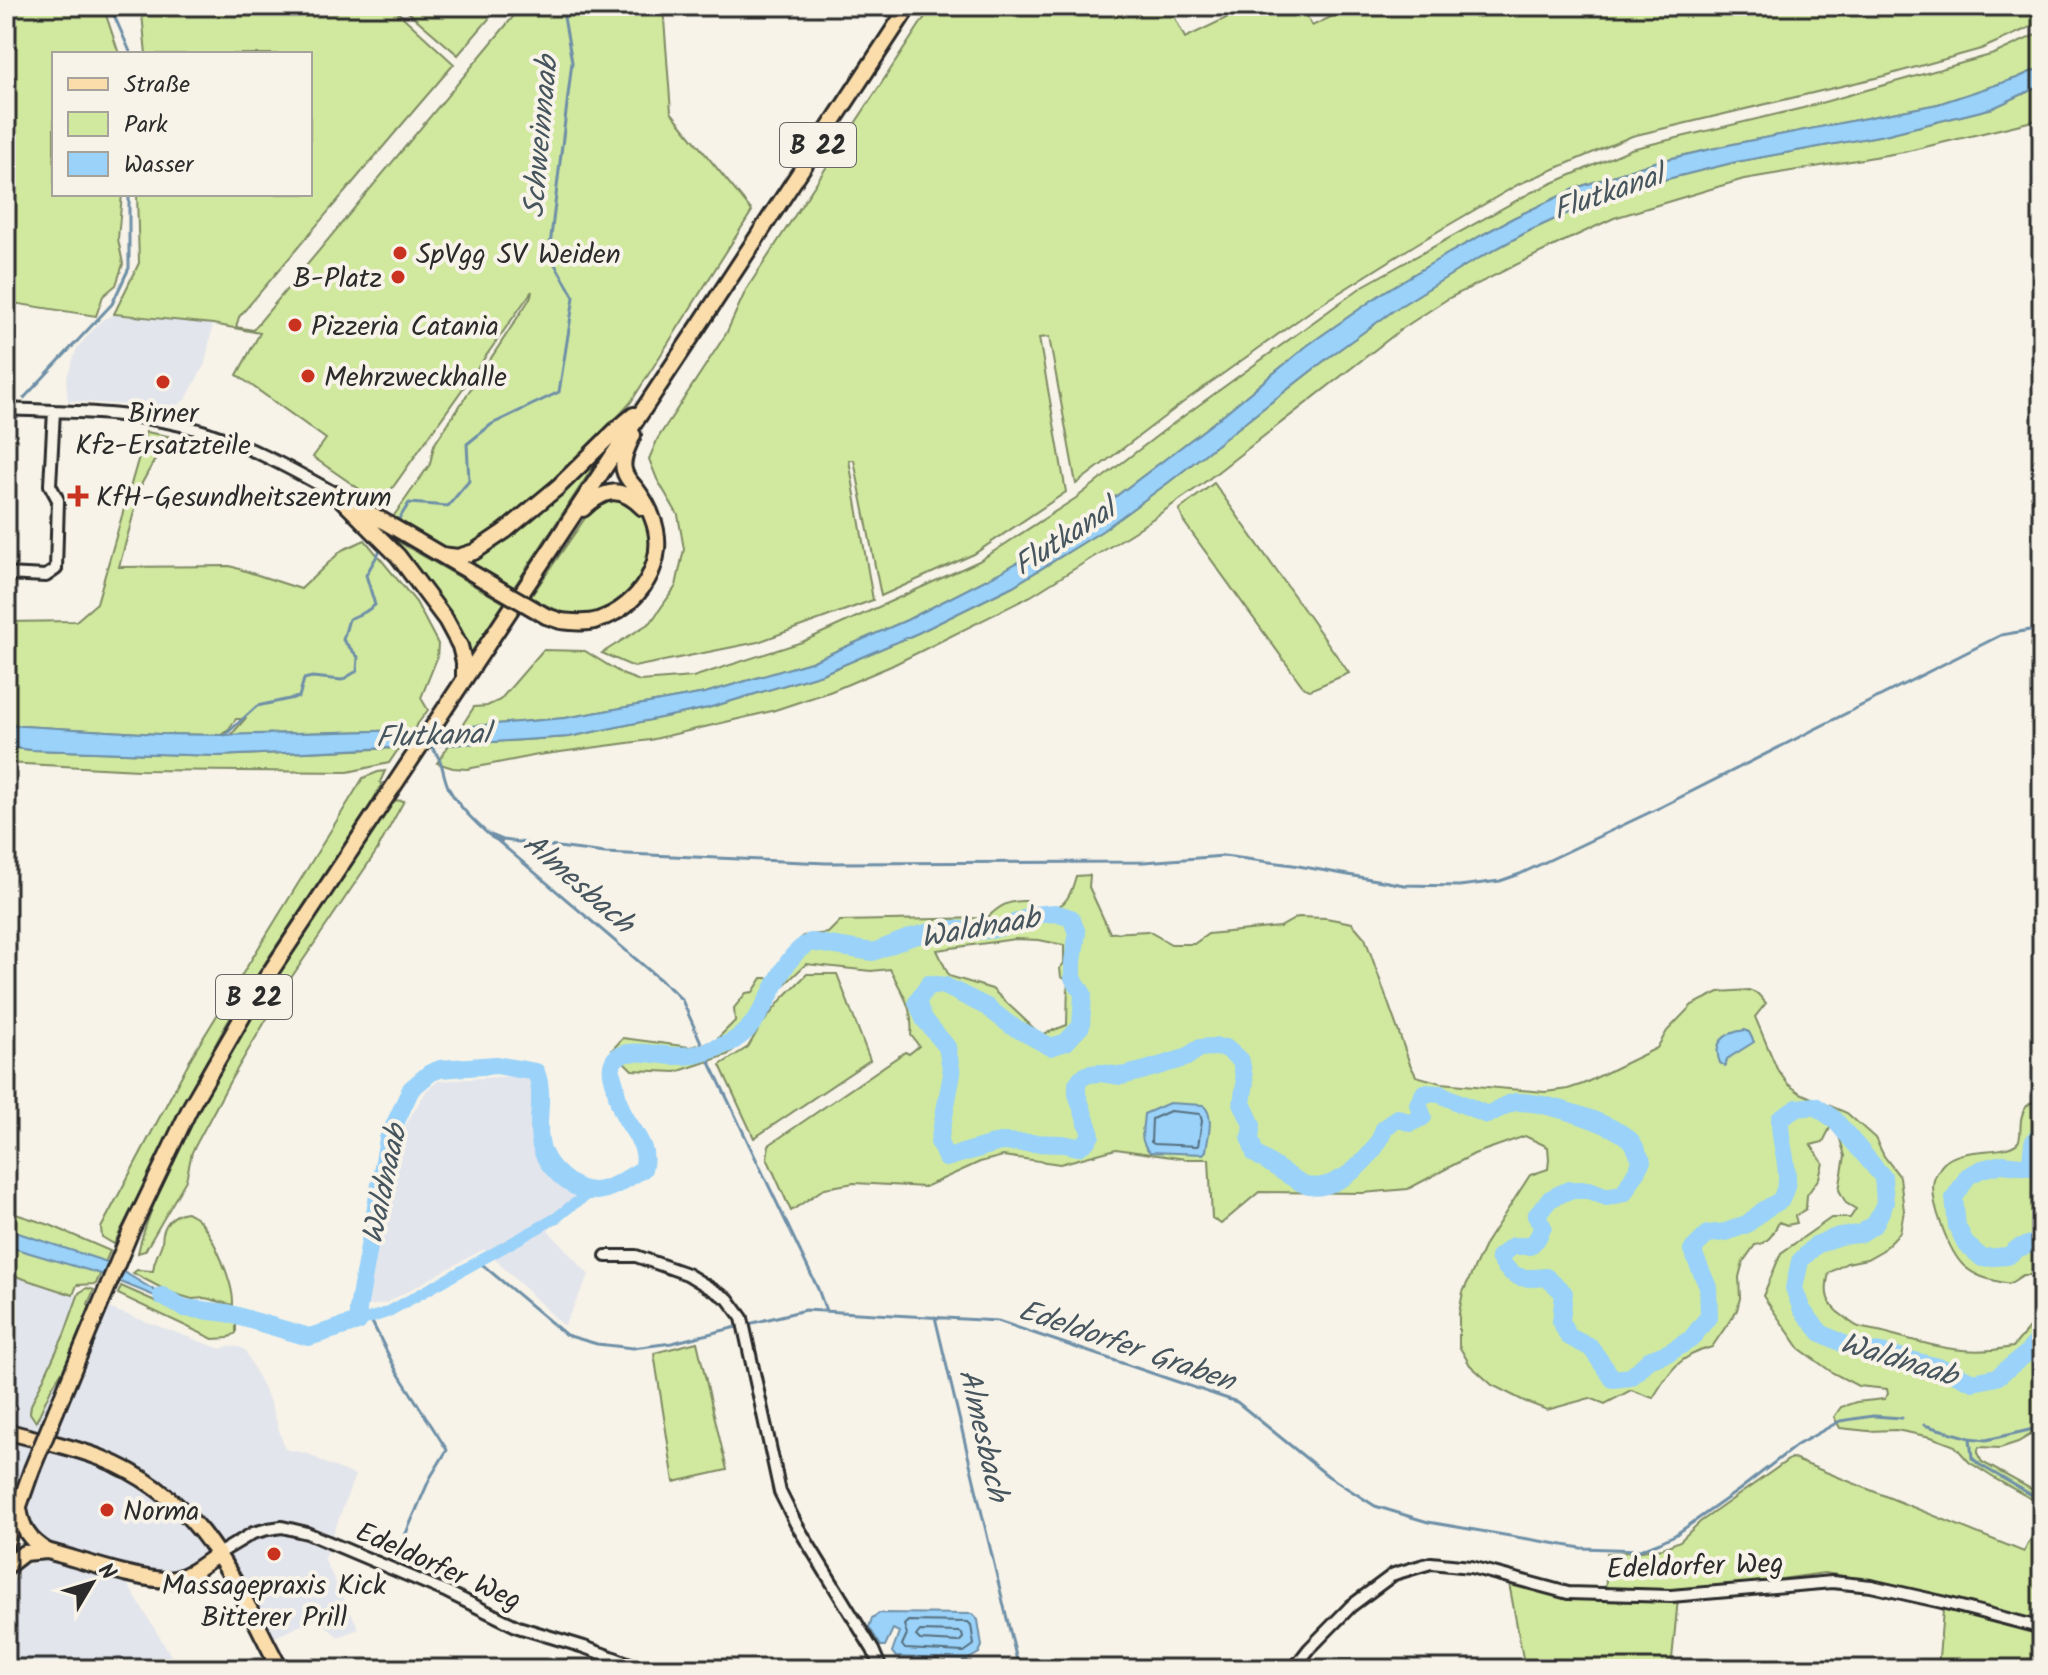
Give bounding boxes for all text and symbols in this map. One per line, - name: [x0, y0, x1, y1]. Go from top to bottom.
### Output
- water label: Schweinnaab: [511, 51, 573, 220]
- legend: [52, 52, 312, 196]
- text: Straße: [124, 66, 190, 105]
- text: Park: [124, 106, 168, 145]
- road number: B 22: [780, 123, 856, 167]
- text: Wasser: [124, 146, 195, 185]
- water label: Flutkanal: [1547, 151, 1676, 235]
- place label: SpVgg SV Weiden: [416, 233, 621, 278]
- marker: SpVgg SV Weiden: [391, 244, 409, 262]
- place label: B-Platz: [293, 257, 382, 302]
- marker: B-Platz: [389, 268, 407, 286]
- place label: Pizzeria Catania: [311, 305, 499, 350]
- marker: Pizzeria Catania: [286, 316, 304, 334]
- place label: Mehrzweckhalle: [324, 356, 507, 401]
- marker: Mehrzweckhalle: [299, 367, 317, 385]
- marker: Birner Kfz-Ersatzteile: [154, 373, 172, 391]
- place label: Birner Kfz-Ersatzteile: [75, 392, 251, 469]
- place label: KfH-Gesundheitszentrum: [96, 476, 391, 521]
- water label: Flutkanal: [1004, 484, 1131, 590]
- marker: KfH-Gesundheitszentrum: [67, 485, 89, 507]
- water label: Flutkanal: [375, 711, 497, 763]
- water label: Almesbach: [511, 822, 647, 949]
- water label: Waldnaab: [917, 894, 1047, 963]
- road number: B 22: [216, 975, 292, 1019]
- water label: Waldnaab: [350, 1118, 423, 1248]
- water label: Edeldorfer Graben: [1012, 1287, 1243, 1407]
- water label: Waldnaab: [1834, 1320, 1966, 1402]
- water label: Almesbach: [943, 1364, 1021, 1509]
- place label: Norma: [123, 1490, 199, 1535]
- marker: Norma: [98, 1501, 116, 1519]
- street label: Edeldorfer Weg: [348, 1511, 528, 1624]
- street label: Edeldorfer Weg: [1606, 1542, 1784, 1593]
- north arrow: [52, 1543, 132, 1623]
- marker: Massagepraxis Kick Bitterer Prill: [265, 1545, 283, 1563]
- text: N: [88, 1556, 124, 1589]
- place label: Massagepraxis Kick Bitterer Prill: [162, 1564, 387, 1641]

